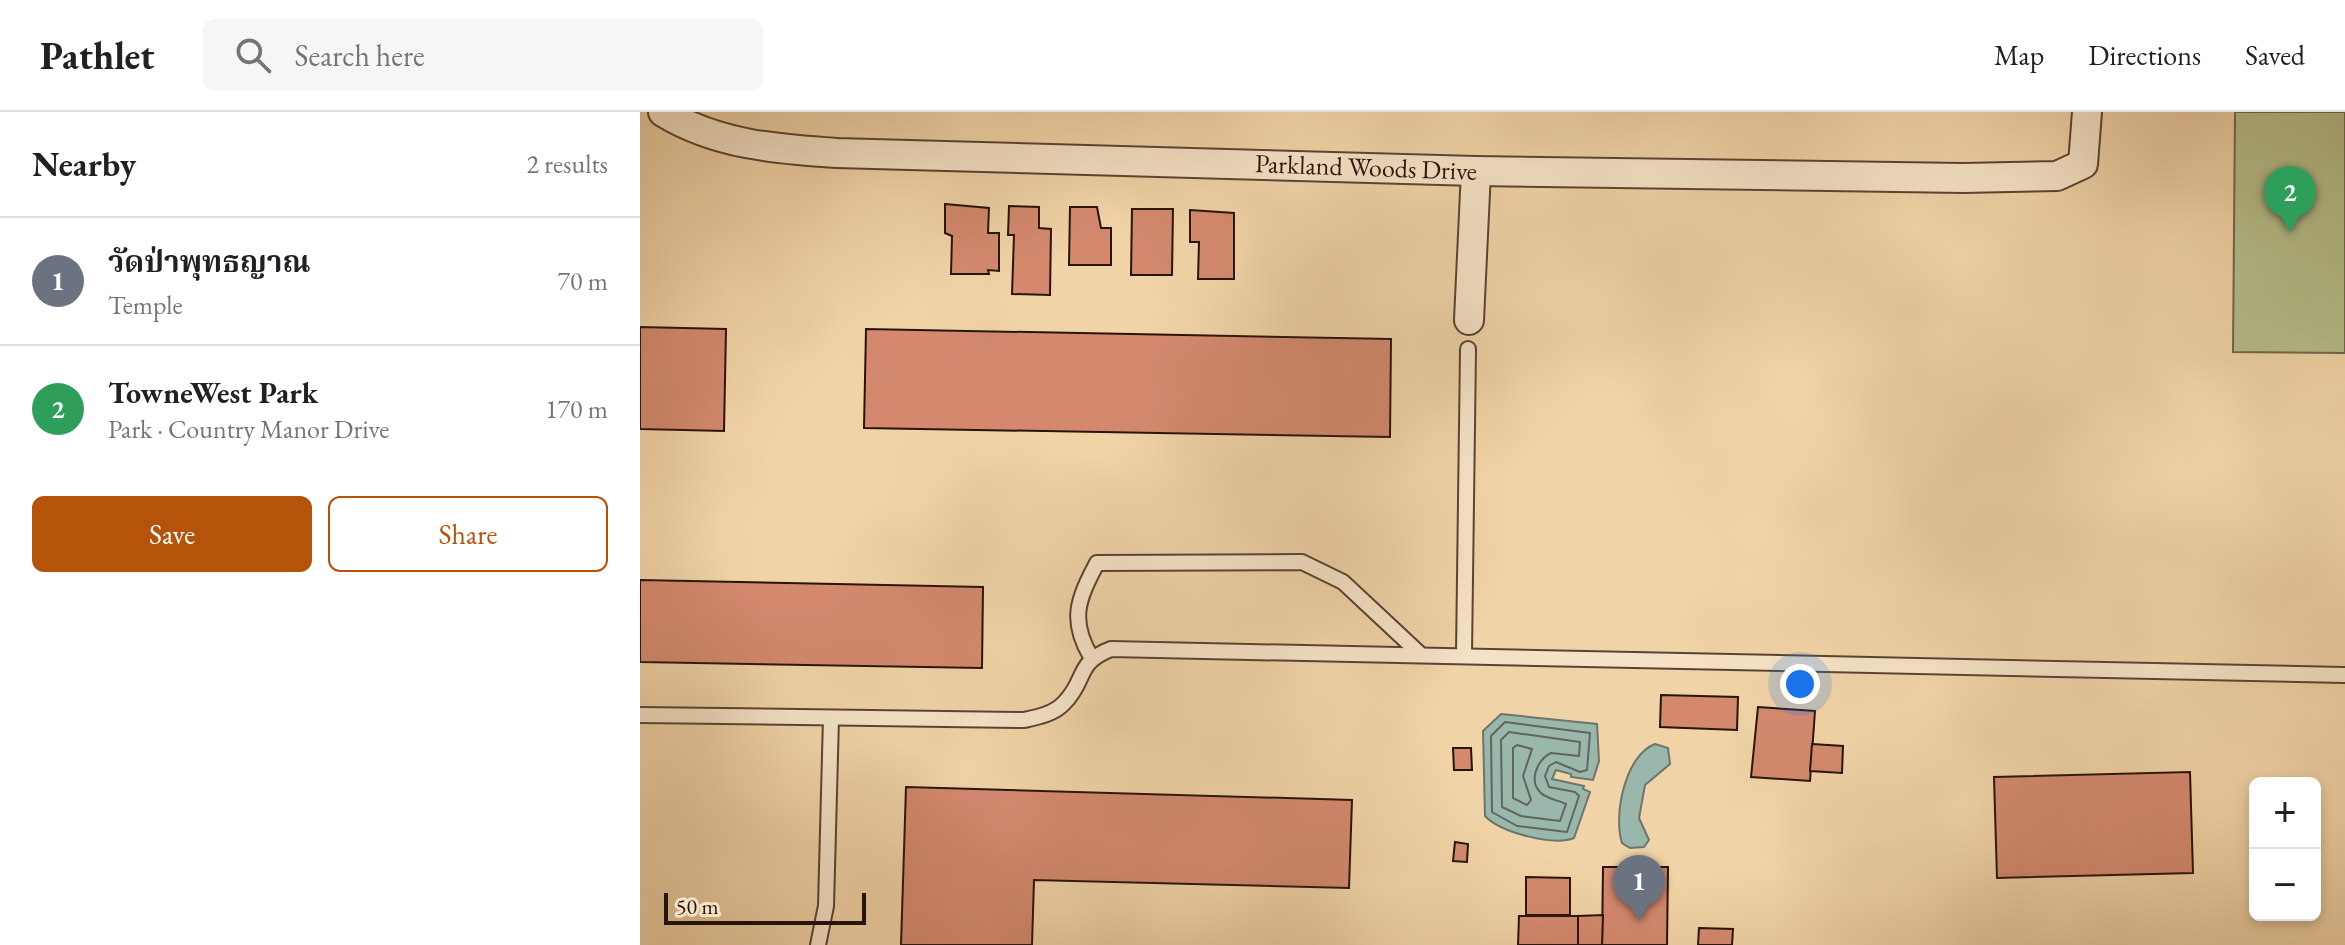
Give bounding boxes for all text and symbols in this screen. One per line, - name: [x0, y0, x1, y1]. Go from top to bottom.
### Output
- search box: [203, 19, 763, 91]
- text: Pathlet: [40, 31, 155, 80]
- icon: search: [231, 33, 275, 77]
- text: Search here: [295, 36, 425, 75]
- text: Map: [1994, 37, 2044, 73]
- text: Directions: [2088, 37, 2201, 73]
- text: Saved: [2245, 37, 2305, 73]
- text: Nearby: [32, 142, 136, 186]
- street label: Parkland Woods Drive: [1254, 146, 1478, 188]
- text: 2 results: [527, 147, 608, 181]
- pin: 2: [2264, 166, 2316, 232]
- text: วัดป่าพุทธญาณ: [108, 242, 310, 281]
- text: 1: [51, 264, 65, 298]
- text: 70 m: [558, 264, 608, 298]
- text: Temple: [108, 288, 183, 322]
- text: TowneWest Park: [108, 373, 318, 412]
- text: 2: [51, 392, 65, 426]
- text: 170 m: [545, 392, 608, 426]
- text: Park · Country Manor Drive: [108, 412, 389, 446]
- button: Save: [32, 496, 312, 572]
- button: Share: [328, 496, 608, 572]
- your location: [1780, 664, 1820, 704]
- map controls: [2249, 777, 2321, 921]
- button: +: [2249, 777, 2321, 849]
- button: −: [2249, 849, 2321, 921]
- pin: 1: [1613, 855, 1665, 921]
- scale bar: [664, 889, 866, 925]
- text: 50 m: [676, 892, 719, 921]

